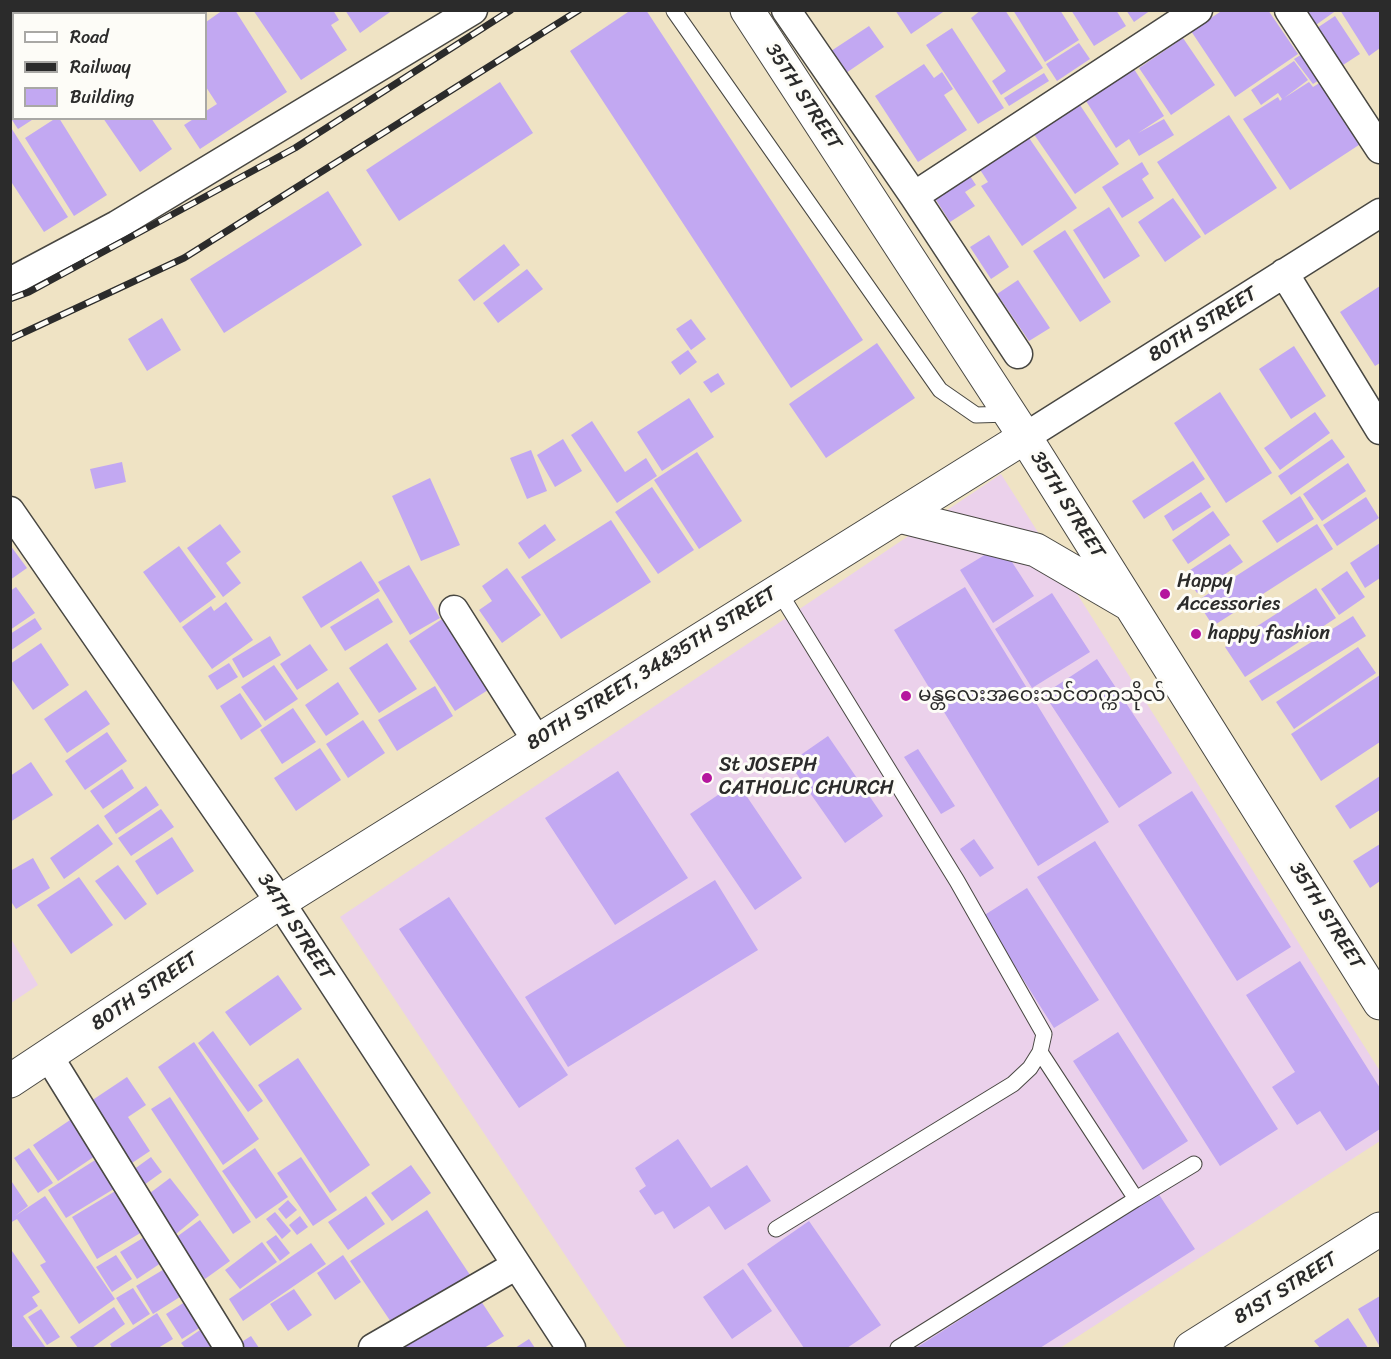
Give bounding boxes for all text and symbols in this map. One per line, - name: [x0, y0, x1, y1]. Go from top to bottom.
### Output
- legend: [12, 12, 207, 120]
- text: Road: [70, 21, 109, 53]
- street label: 35TH STREET: [760, 39, 846, 155]
- text: Railway: [70, 51, 131, 83]
- text: Building: [70, 81, 134, 113]
- street label: 80TH STREET: [1144, 282, 1262, 368]
- street label: 35TH STREET: [1024, 447, 1110, 563]
- place label: Happy Accessories: [1177, 570, 1280, 617]
- street label: 80TH STREET, 34&35TH STREET: [522, 582, 782, 756]
- marker: Happy Accessories: [1158, 587, 1172, 601]
- place label: happy fashion: [1208, 622, 1330, 646]
- marker: happy fashion: [1189, 627, 1203, 641]
- place label: မန္တလေးအဝေးသင်တက္ကသိုလ်: [918, 684, 1166, 708]
- marker: မန္တလေးအဝေးသင်တက္ကသိုလ်: [899, 689, 913, 703]
- place label: St JOSEPH CATHOLIC CHURCH: [719, 754, 894, 801]
- marker: St JOSEPH CATHOLIC CHURCH: [700, 771, 714, 785]
- street label: 35TH STREET: [1283, 858, 1369, 974]
- street label: 34TH STREET: [252, 869, 338, 985]
- street label: 80TH STREET: [87, 947, 203, 1037]
- street label: 81ST STREET: [1230, 1248, 1342, 1330]

